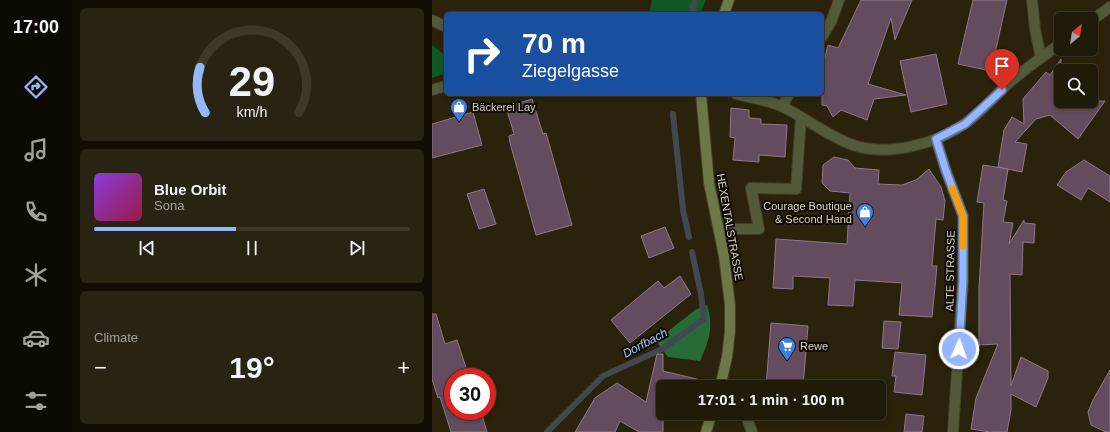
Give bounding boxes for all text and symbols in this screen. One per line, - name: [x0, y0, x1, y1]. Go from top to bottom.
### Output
- north arrow: [1054, 12, 1098, 56]
- map controls: [1054, 12, 1098, 108]
- text: 17:00: [13, 17, 59, 37]
- icon: right: [456, 28, 508, 80]
- text: 70 m: [522, 28, 586, 59]
- pin: [985, 49, 1019, 90]
- icon: arrive: [991, 55, 1013, 77]
- text: 29: [229, 57, 275, 104]
- text: Ziegelgasse: [522, 61, 619, 81]
- button: search: [1054, 64, 1098, 108]
- icon: directions: [22, 73, 50, 101]
- shop icon: Bäckerei Lay: [449, 97, 469, 122]
- place label: Bäckerei Lay: [472, 101, 536, 113]
- text: km/h: [237, 103, 268, 119]
- icon: music: [22, 136, 50, 164]
- street label: HEXENTALSTRASSE: [715, 172, 745, 282]
- text: Blue Orbit: [154, 181, 227, 198]
- icon: phone: [22, 198, 50, 226]
- text: Sona: [154, 198, 184, 213]
- place label: Courage Boutique & Second Hand: [763, 200, 852, 225]
- shop icon: Courage Boutique & Second Hand: [855, 202, 875, 227]
- street label: ALTE STRASSE: [943, 230, 957, 312]
- icon: previous: [136, 237, 158, 259]
- icon: pause: [241, 237, 263, 259]
- icon: next: [346, 237, 368, 259]
- icon: climate: [22, 261, 50, 289]
- icon: car: [22, 324, 50, 352]
- water label: Dorfbach: [620, 325, 670, 361]
- position arrow: [938, 328, 980, 370]
- text: Climate: [94, 330, 138, 345]
- supermarket icon: Rewe: [777, 336, 797, 361]
- place label: Rewe: [800, 340, 828, 352]
- text: 19°: [229, 351, 275, 384]
- text: −: [94, 355, 107, 380]
- text: +: [397, 355, 410, 380]
- speed limit sign: 30: [444, 368, 496, 420]
- icon: filters: [22, 387, 50, 415]
- text: 17:01 · 1 min · 100 m: [698, 391, 844, 408]

